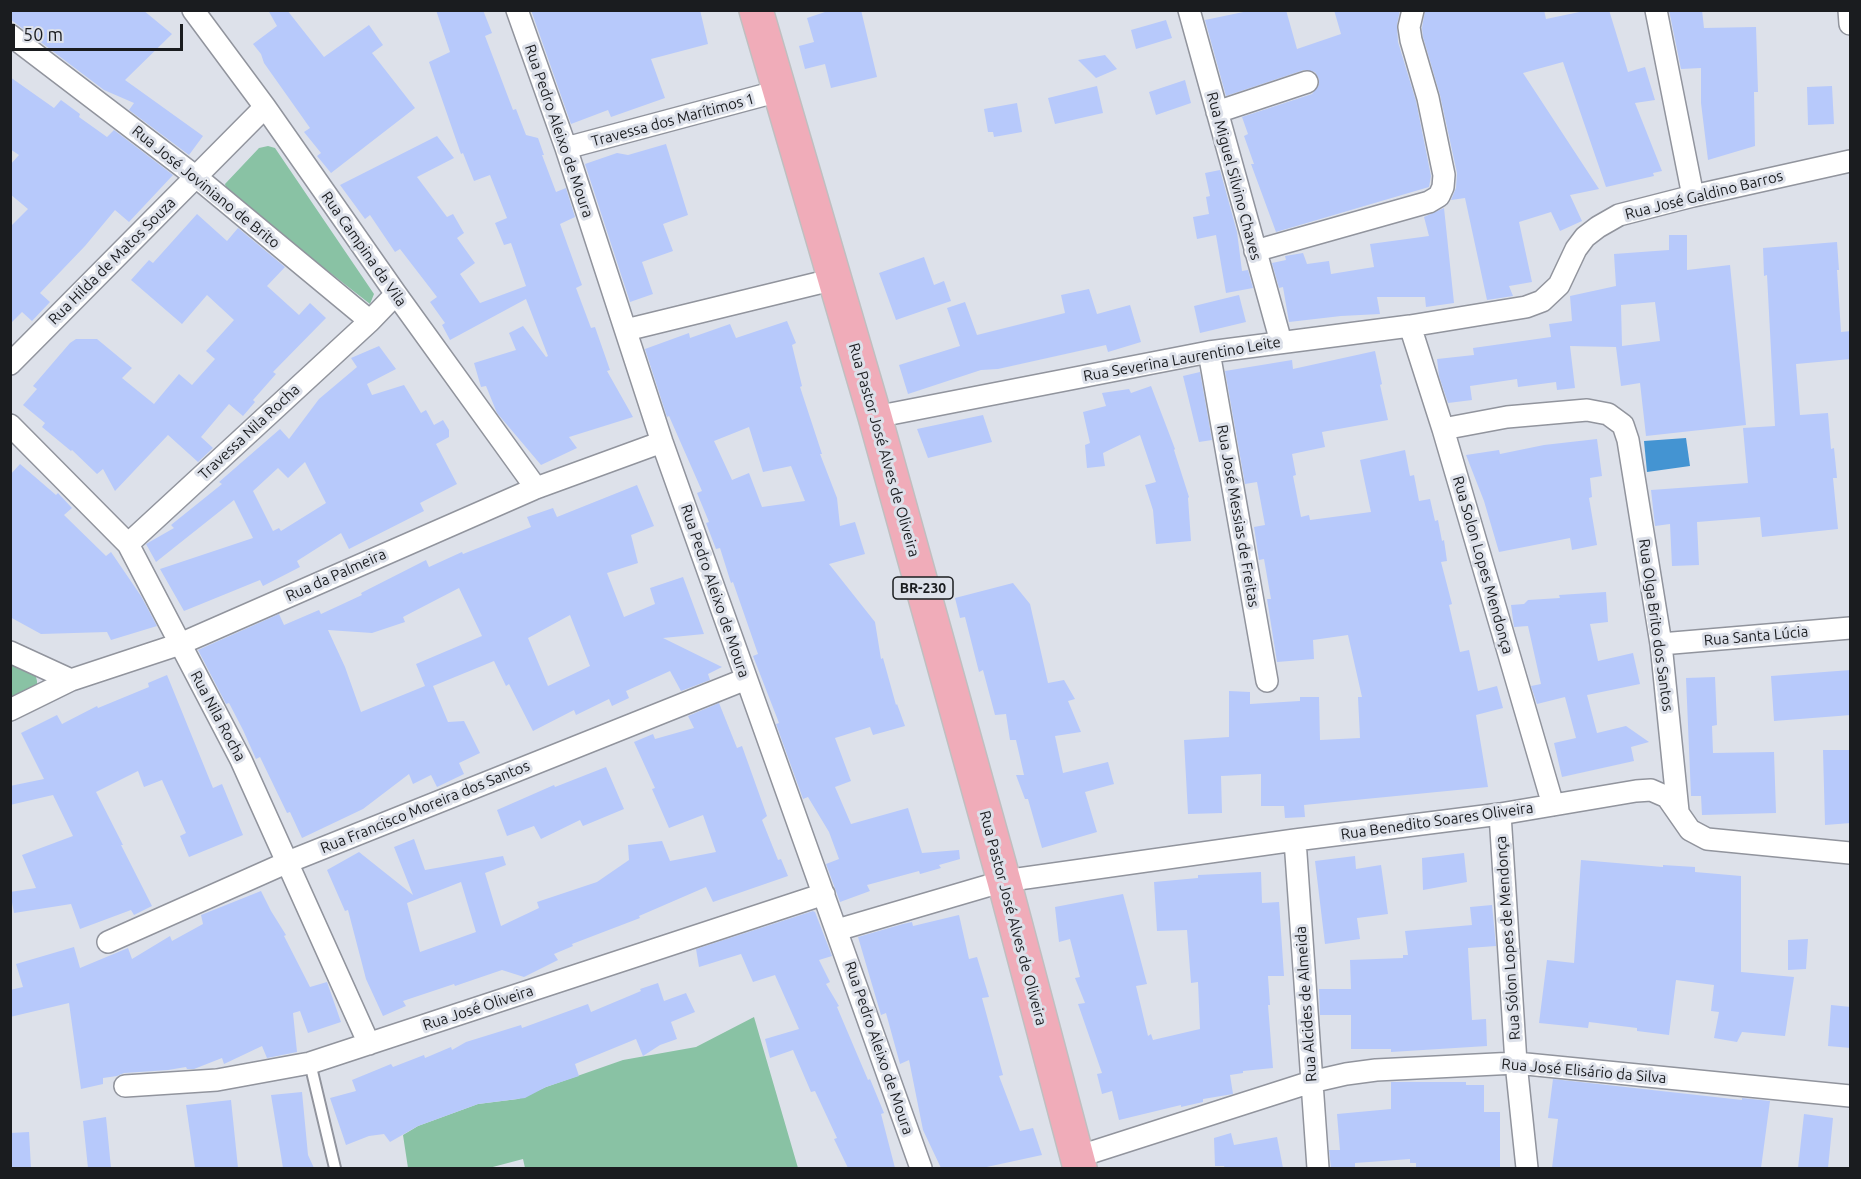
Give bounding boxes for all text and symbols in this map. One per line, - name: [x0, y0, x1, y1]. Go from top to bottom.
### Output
- scale bar: [15, 12, 186, 50]
- text: 50 m: [23, 24, 63, 44]
- street label: Rua Pedro Aleixo de Moura: [521, 42, 597, 220]
- street label: Travessa dos Marítimos 1: [589, 90, 757, 150]
- street label: Rua Miguel Silvino Chaves: [1203, 90, 1265, 262]
- street label: Rua José Joviniano de Brito: [128, 122, 284, 252]
- street label: Rua José Galdino Barros: [1623, 167, 1785, 223]
- street label: Rua Campina da Vila: [318, 188, 410, 310]
- street label: Rua Hilda de Matos Souza: [45, 194, 179, 328]
- street label: Rua Severina Laurentino Leite: [1082, 333, 1282, 385]
- street label: Rua Pastor José Alves de Oliveira: [845, 341, 923, 559]
- street label: Travessa Nila Rocha: [195, 380, 303, 484]
- street label: Rua José Messias de Freitas: [1213, 423, 1263, 609]
- street label: Rua Solon Lopes Mendonça: [1449, 474, 1517, 656]
- street label: Rua Pedro Aleixo de Moura: [677, 502, 753, 680]
- street label: Rua Olga Brito dos Santos: [1635, 538, 1677, 712]
- street label: Rua da Palmeira: [283, 545, 389, 605]
- road number: BR-230: [893, 577, 953, 599]
- street label: Rua Santa Lúcia: [1703, 622, 1809, 650]
- street label: Rua Nila Rocha: [187, 668, 249, 764]
- street label: Rua Francisco Moreira dos Santos: [318, 757, 532, 857]
- street label: Rua Benedito Soares Oliveira: [1340, 799, 1534, 843]
- street label: Rua Pastor José Alves de Oliveira: [976, 809, 1050, 1027]
- street label: Rua Sólon Lopes de Mendonça: [1492, 835, 1524, 1041]
- street label: Rua Alcides de Almeida: [1292, 926, 1320, 1082]
- street label: Rua Pedro Aleixo de Moura: [841, 959, 917, 1137]
- street label: Rua José Oliveira: [420, 982, 536, 1034]
- street label: Rua José Elisário da Silva: [1501, 1055, 1667, 1087]

